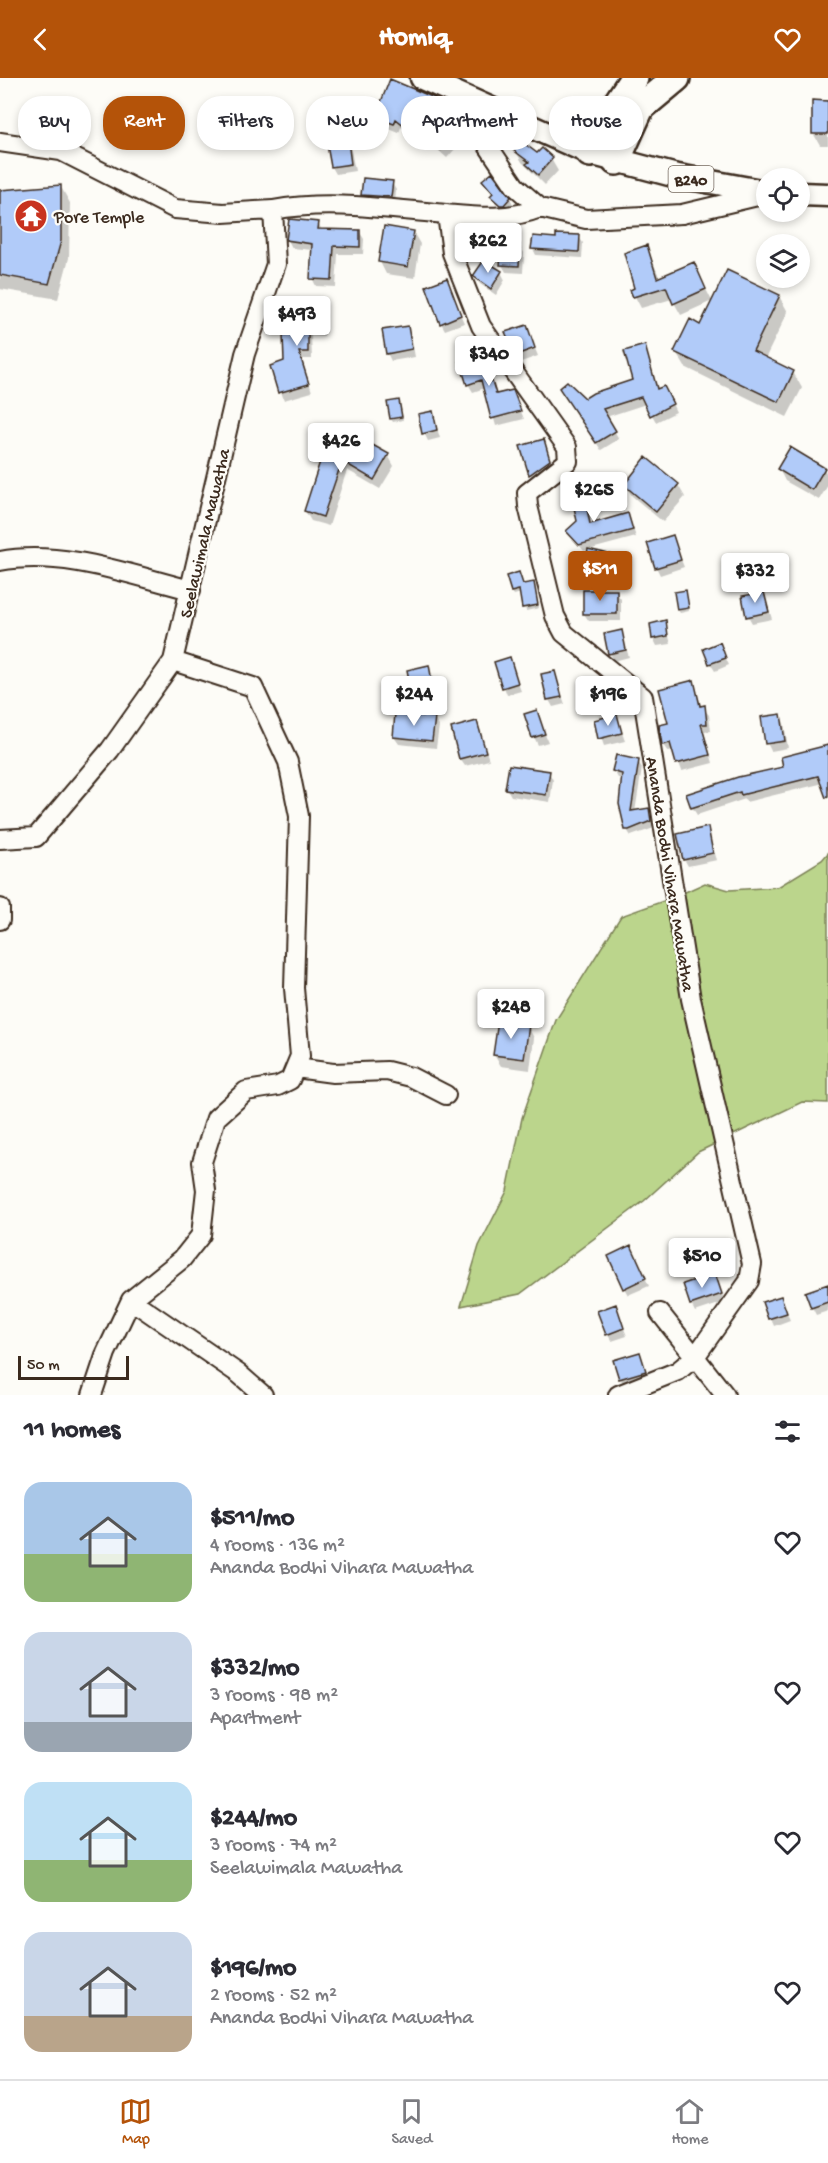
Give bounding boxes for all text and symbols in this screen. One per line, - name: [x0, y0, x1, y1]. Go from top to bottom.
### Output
- icon: back: [24, 23, 57, 56]
- text: Homiq: [379, 23, 449, 55]
- icon: heart: [771, 23, 804, 56]
- chip: Buy: [18, 96, 91, 150]
- chip: Rent: [103, 96, 185, 150]
- chip: Filters: [197, 96, 294, 150]
- chip: New: [306, 96, 389, 150]
- chip: Apartment: [401, 96, 537, 150]
- chip: House: [549, 96, 643, 150]
- road number: B240: [668, 166, 714, 192]
- map controls: [756, 168, 810, 288]
- button: locate: [756, 168, 810, 222]
- temple icon: Pore Temple: [13, 198, 49, 234]
- place label: Pore Temple: [53, 208, 145, 229]
- pin: $262: [452, 223, 524, 274]
- text: $262: [469, 231, 507, 254]
- button: layers: [756, 234, 810, 288]
- pin: $493: [261, 296, 333, 347]
- text: $493: [278, 304, 316, 327]
- pin: $340: [453, 336, 525, 387]
- text: $340: [469, 344, 509, 367]
- pin: $426: [305, 423, 377, 474]
- text: $426: [322, 431, 360, 454]
- street label: Seelawimala Mawatha: [177, 446, 236, 620]
- pin: $265: [558, 472, 630, 523]
- text: $265: [574, 480, 614, 503]
- pin: $511: [564, 551, 636, 602]
- pin: $332: [719, 553, 791, 604]
- text: $511: [582, 559, 618, 582]
- text: $332: [735, 561, 775, 584]
- pin: $244: [378, 676, 450, 727]
- pin: $196: [572, 676, 644, 727]
- text: $244: [395, 684, 433, 707]
- text: $196: [589, 684, 627, 707]
- street label: Ananda Bodhi Vihara Mawatha: [640, 756, 698, 994]
- pin: $248: [475, 989, 547, 1040]
- text: $248: [491, 997, 531, 1020]
- pin: $510: [666, 1238, 738, 1289]
- text: $510: [683, 1246, 721, 1269]
- scale bar: [18, 1353, 129, 1380]
- text: 50 m: [27, 1357, 60, 1376]
- icon: filters: [771, 1415, 804, 1448]
- text: 11 homes: [24, 1416, 120, 1447]
- text: $511/mo: [210, 1504, 295, 1535]
- icon: home: [72, 1506, 144, 1578]
- icon: heart: [771, 1526, 804, 1559]
- text: 4 rooms · 136 m²: [210, 1535, 345, 1558]
- text: Ananda Bodhi Vihara Mawatha: [210, 1558, 473, 1581]
- text: $332/mo: [210, 1654, 300, 1685]
- icon: home: [72, 1656, 144, 1728]
- icon: heart: [771, 1676, 804, 1709]
- text: 3 rooms · 98 m²: [210, 1685, 338, 1708]
- text: Apartment: [210, 1708, 300, 1731]
- text: $244/mo: [210, 1804, 297, 1835]
- icon: home: [72, 1806, 144, 1878]
- icon: heart: [771, 1826, 804, 1859]
- text: 3 rooms · 74 m²: [210, 1835, 337, 1858]
- text: Seelawimala Mawatha: [210, 1858, 402, 1881]
- text: $196/mo: [210, 1954, 297, 1985]
- icon: home: [72, 1956, 144, 2028]
- icon: heart: [771, 1976, 804, 2009]
- text: 2 rooms · 52 m²: [210, 1985, 337, 2008]
- text: Ananda Bodhi Vihara Mawatha: [210, 2008, 473, 2031]
- tab: Map: [119, 2095, 152, 2150]
- tab: Saved: [391, 2095, 432, 2150]
- tab: Home: [671, 2095, 708, 2150]

